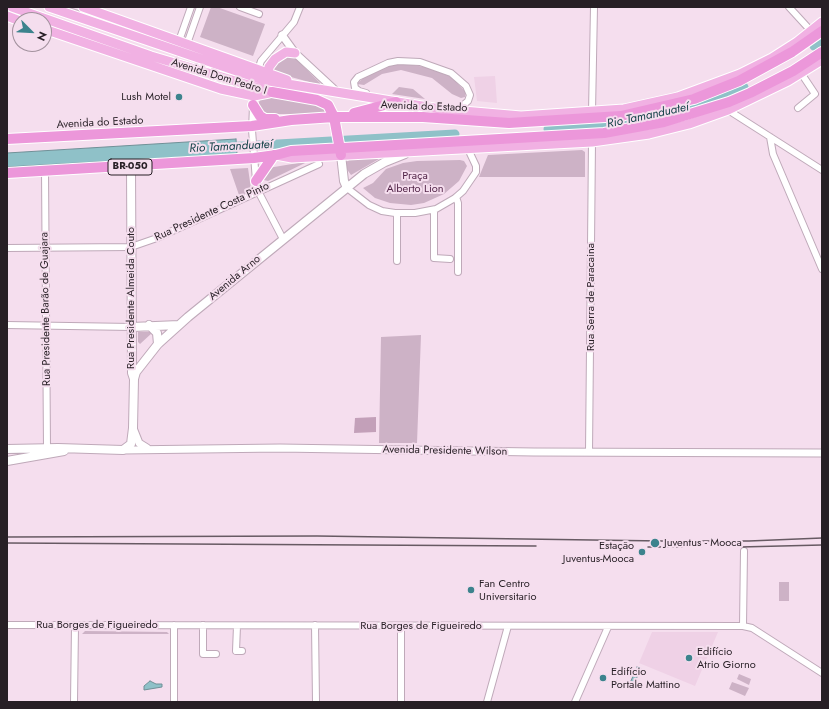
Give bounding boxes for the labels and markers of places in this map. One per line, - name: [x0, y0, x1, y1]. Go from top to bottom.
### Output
- place label: Lush Motel: [121, 90, 171, 104]
- marker: Lush Motel: [174, 92, 184, 102]
- place label: Juventus - Mooca: [664, 536, 742, 550]
- marker: Juventus - Mooca: [649, 537, 661, 549]
- place label: Estação Juventus-Mooca: [563, 539, 634, 565]
- marker: Estação Juventus-Mooca: [637, 547, 647, 557]
- place label: Fan Centro Universitario: [479, 577, 536, 603]
- marker: Fan Centro Universitario: [466, 585, 476, 595]
- place label: Edifício Atrio Giorno: [697, 645, 756, 671]
- marker: Edifício Atrio Giorno: [684, 653, 694, 663]
- place label: Edifício Portale Mattino: [611, 665, 680, 691]
- marker: Edifício Portale Mattino: [598, 673, 608, 683]

